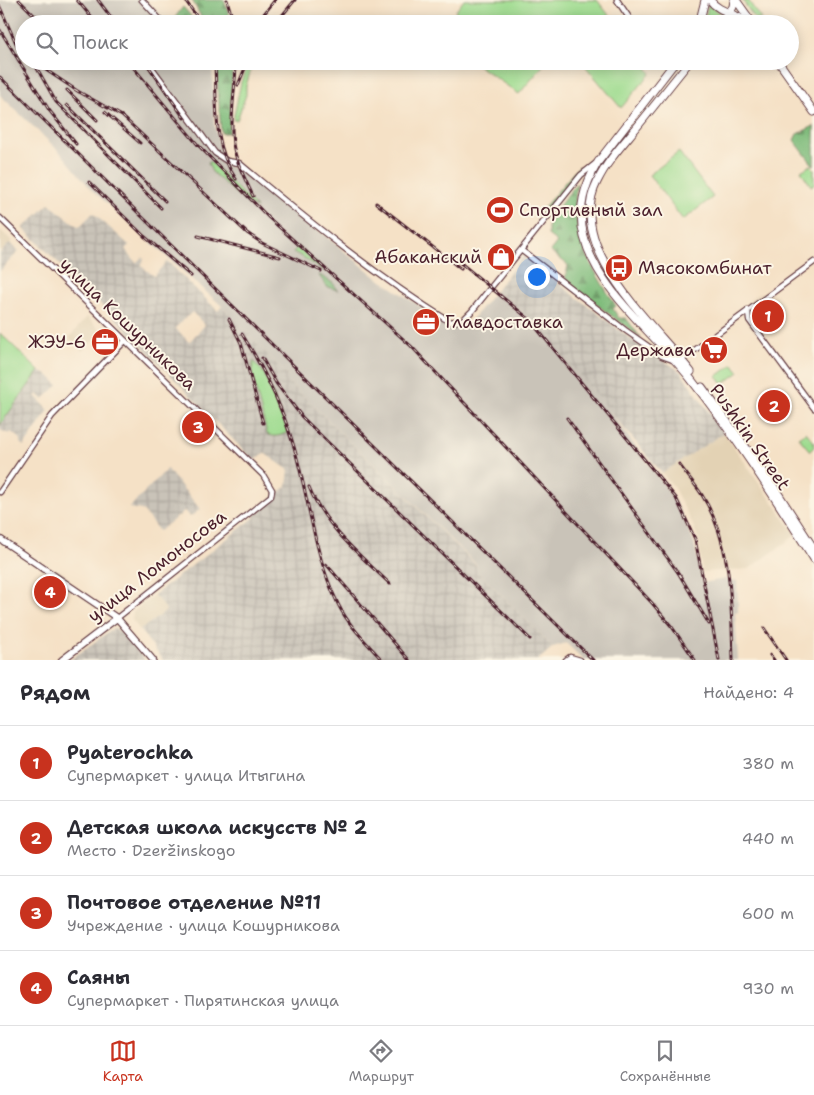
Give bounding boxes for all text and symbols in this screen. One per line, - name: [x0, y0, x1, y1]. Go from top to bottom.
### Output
- search box: [15, 15, 799, 70]
- icon: search: [33, 29, 61, 57]
- text: Поиск: [73, 30, 128, 55]
- sports icon: Спортивный зал: [485, 195, 515, 225]
- place label: Спортивный зал: [519, 198, 663, 222]
- shop icon: Абаканский: [486, 242, 516, 272]
- place label: Абаканский: [374, 245, 482, 269]
- street label: улица Кошурникова: [54, 252, 202, 396]
- bus stop icon: Мясокомбинат: [604, 253, 634, 283]
- place label: Мясокомбинат: [638, 256, 773, 280]
- your location: [524, 264, 550, 290]
- pin: 1: [752, 297, 784, 335]
- office icon: Главдоставка: [411, 307, 441, 337]
- place label: Главдоставка: [445, 310, 563, 334]
- office icon: ЖЭУ-6: [90, 327, 120, 357]
- place label: ЖЭУ-6: [28, 330, 86, 354]
- supermarket icon: Держава: [699, 335, 729, 365]
- place label: Держава: [616, 338, 695, 362]
- street label: Pushkin Street: [704, 379, 796, 495]
- pin: 2: [758, 387, 790, 425]
- pin: 3: [182, 408, 214, 446]
- street label: улица Ломоносова: [83, 504, 231, 628]
- pin: 4: [34, 573, 66, 611]
- text: Рядом: [20, 679, 90, 707]
- text: Найдено: 4: [703, 682, 794, 703]
- text: Pyaterochka: [67, 740, 193, 765]
- text: 1: [32, 753, 40, 774]
- text: 380 m: [742, 753, 794, 774]
- text: Супермаркет · улица Итыгина: [67, 765, 305, 786]
- text: Детская школа искусств № 2: [67, 815, 367, 840]
- text: 2: [30, 828, 42, 849]
- text: 440 m: [742, 828, 794, 849]
- text: Место · Dzeržinskogo: [67, 840, 235, 861]
- text: Почтовое отделение №11: [67, 890, 321, 915]
- text: 3: [30, 903, 42, 924]
- text: 600 m: [742, 903, 794, 924]
- text: Учреждение · улица Кошурникова: [67, 915, 340, 936]
- text: Саяны: [67, 965, 130, 990]
- text: 4: [30, 978, 42, 999]
- text: 930 m: [742, 978, 794, 999]
- text: Супермаркет · Пирятинская улица: [67, 990, 339, 1011]
- tab: Карта: [103, 1037, 143, 1085]
- tab: Маршрут: [349, 1037, 414, 1085]
- tab: Сохранённые: [620, 1037, 711, 1085]

